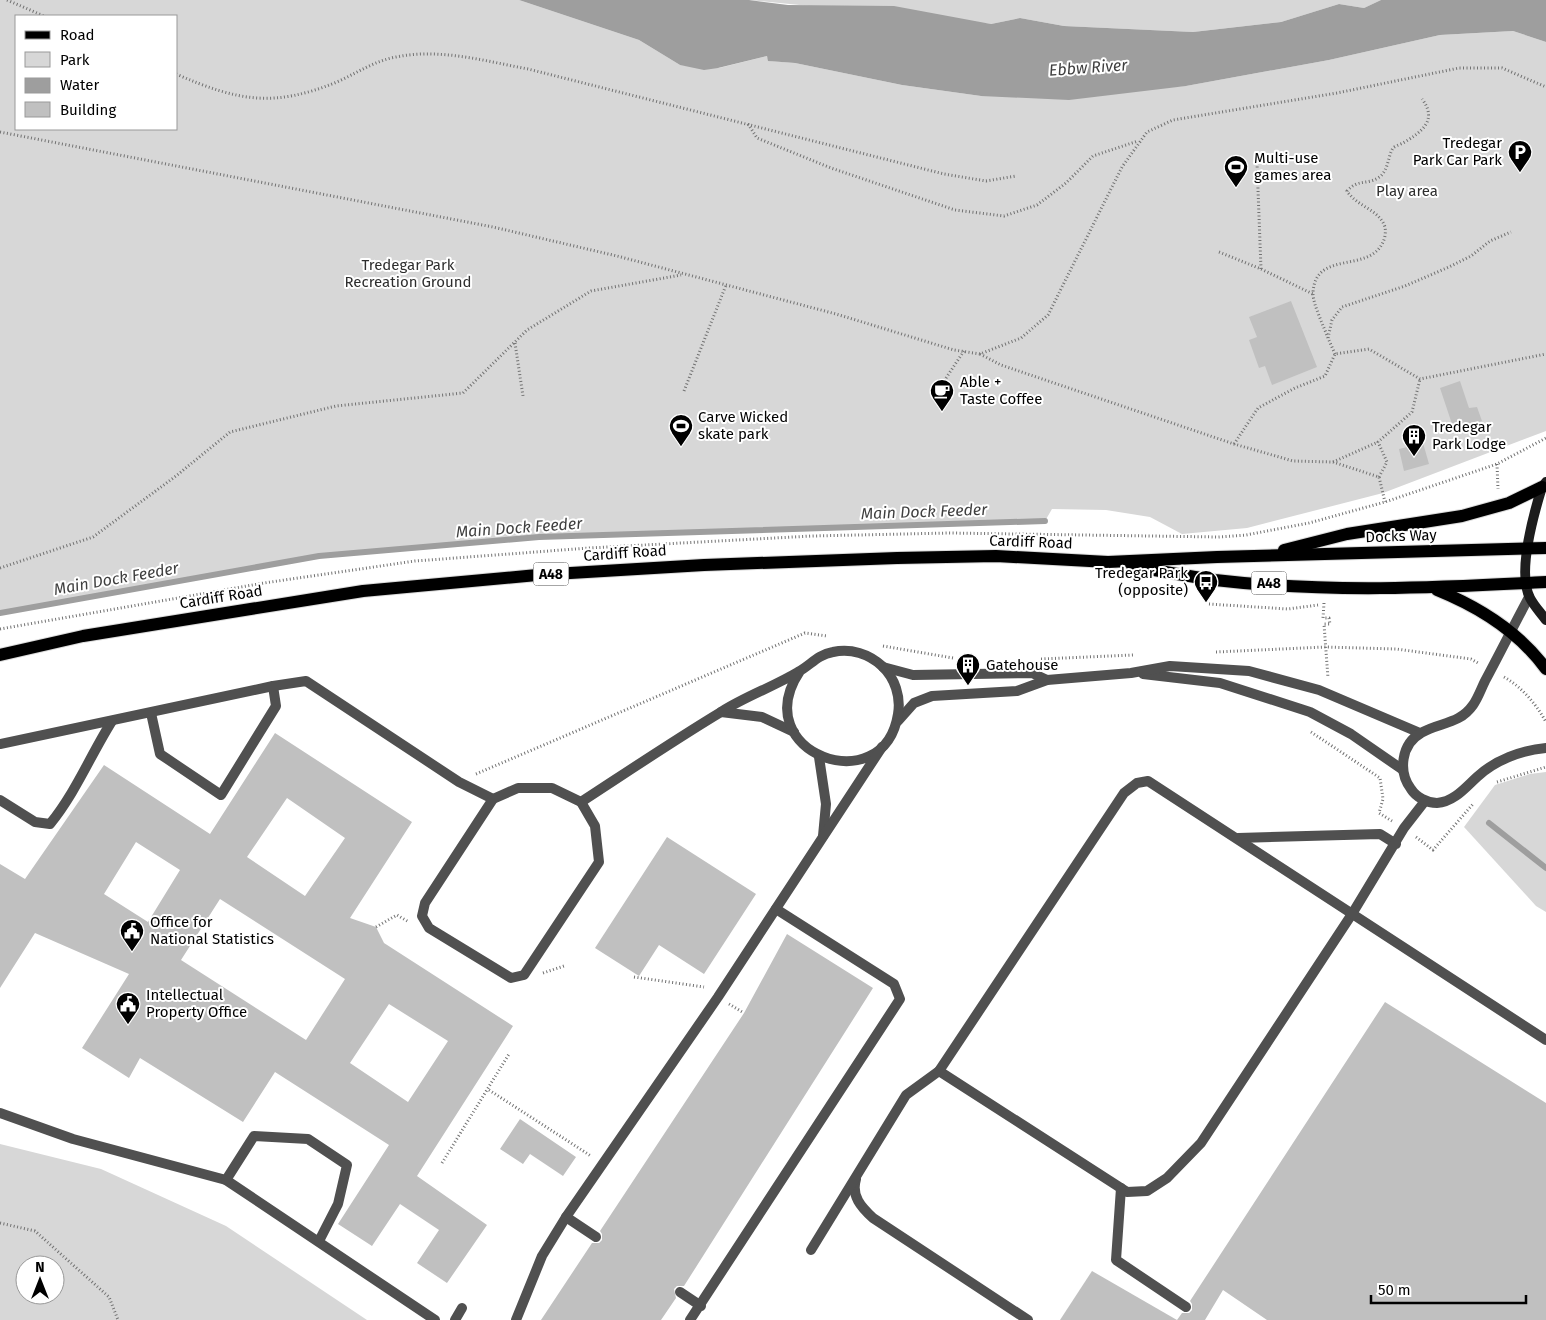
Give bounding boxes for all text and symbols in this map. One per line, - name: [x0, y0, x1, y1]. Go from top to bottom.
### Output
- legend: [15, 15, 178, 130]
- text: Road: [60, 26, 95, 44]
- text: Park: [60, 51, 90, 69]
- water label: Ebbw River: [1048, 55, 1129, 80]
- text: Water: [60, 76, 99, 94]
- text: Building: [60, 101, 116, 119]
- place label: Tredegar Park Car Park: [1413, 134, 1502, 169]
- parking icon: Tredegar Park Car Park: [1507, 139, 1533, 173]
- place label: Multi-use games area: [1254, 149, 1331, 184]
- sports icon: Multi-use games area: [1223, 154, 1249, 188]
- park label: Play area: [1376, 182, 1438, 200]
- park label: Tredegar Park Recreation Ground: [345, 256, 471, 291]
- place label: Able + Taste Coffee: [960, 373, 1042, 408]
- cafe icon: Able + Taste Coffee: [929, 378, 955, 412]
- place label: Carve Wicked skate park: [698, 408, 788, 443]
- sports icon: Carve Wicked skate park: [668, 413, 694, 447]
- place label: Tredegar Park Lodge: [1432, 418, 1506, 453]
- building icon: Tredegar Park Lodge: [1401, 423, 1427, 457]
- water label: Main Dock Feeder: [860, 500, 989, 523]
- water label: Main Dock Feeder: [455, 514, 584, 541]
- street label: Docks Way: [1365, 526, 1438, 546]
- street label: Cardiff Road: [989, 532, 1073, 552]
- street label: Cardiff Road: [583, 541, 667, 565]
- water label: Main Dock Feeder: [52, 558, 181, 599]
- road number: A48: [534, 562, 568, 586]
- place label: Tredegar Park (opposite): [1095, 564, 1188, 599]
- bus stop icon: Tredegar Park (opposite): [1193, 569, 1219, 603]
- road number: A48: [1252, 572, 1286, 594]
- street label: Cardiff Road: [178, 582, 264, 612]
- building icon: Gatehouse: [955, 652, 981, 686]
- place label: Gatehouse: [986, 656, 1058, 674]
- place label: Office for National Statistics: [150, 913, 274, 948]
- public building icon: Office for National Statistics: [119, 918, 145, 952]
- place label: Intellectual Property Office: [146, 986, 247, 1021]
- public building icon: Intellectual Property Office: [115, 991, 141, 1025]
- north arrow: [15, 1255, 65, 1305]
- text: N: [35, 1259, 45, 1276]
- scale bar: [1371, 1272, 1526, 1304]
- text: 50 m: [1378, 1281, 1411, 1299]

